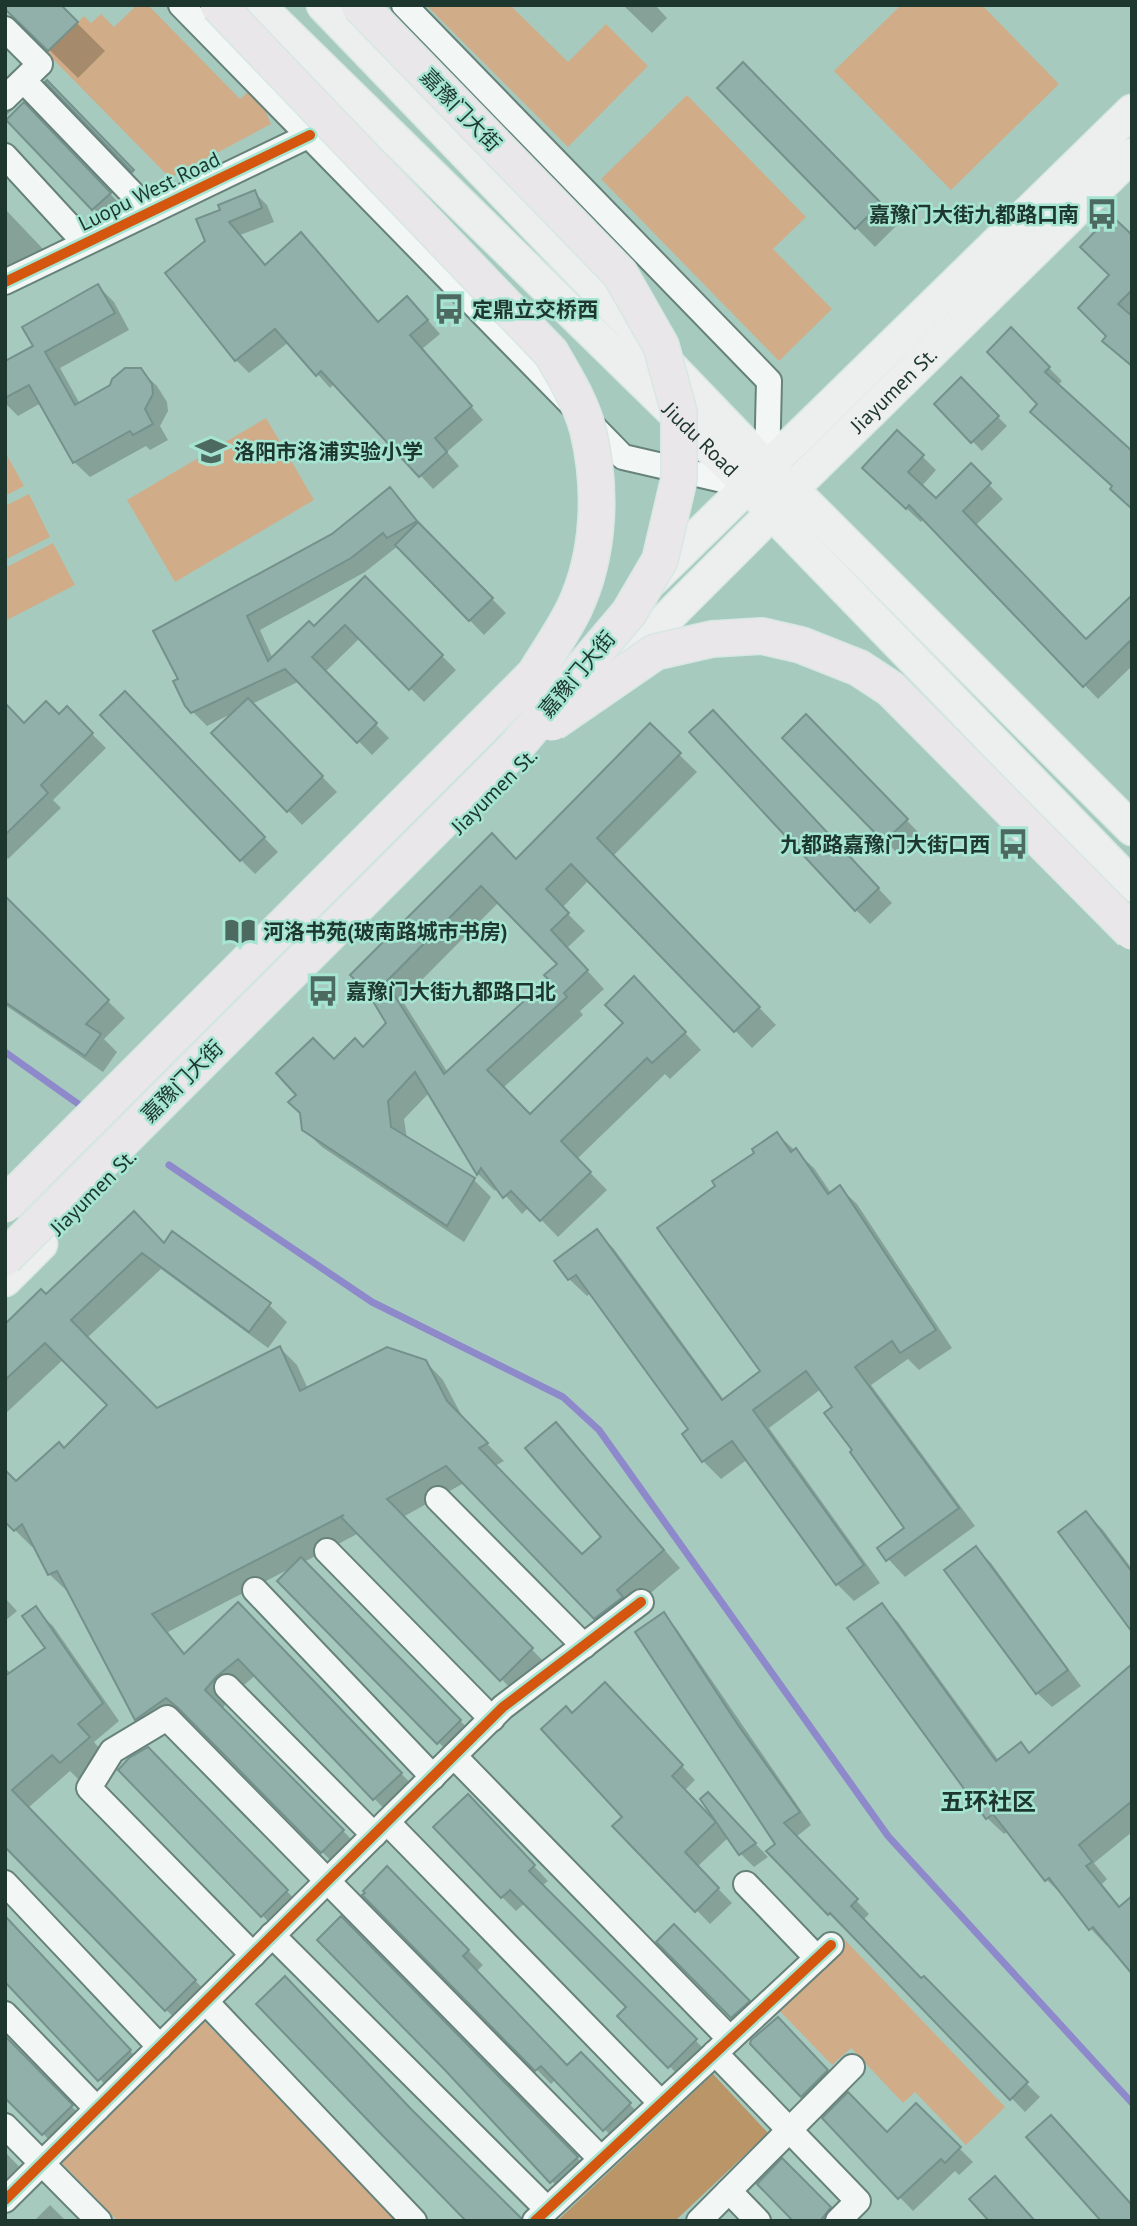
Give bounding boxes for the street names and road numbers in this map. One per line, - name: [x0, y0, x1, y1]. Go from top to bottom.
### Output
- street label: 嘉豫门大街: [415, 63, 507, 157]
- street label: Luopu West Road: [74, 145, 224, 237]
- street label: Jiayumen St.: [843, 341, 942, 439]
- street label: Jiudu Road: [656, 395, 745, 482]
- street label: 嘉豫门大街: [533, 625, 621, 723]
- street label: Jiayumen St.: [444, 742, 543, 841]
- street label: 嘉豫门大街: [135, 1034, 229, 1128]
- street label: Jiayumen St.: [43, 1143, 142, 1242]

